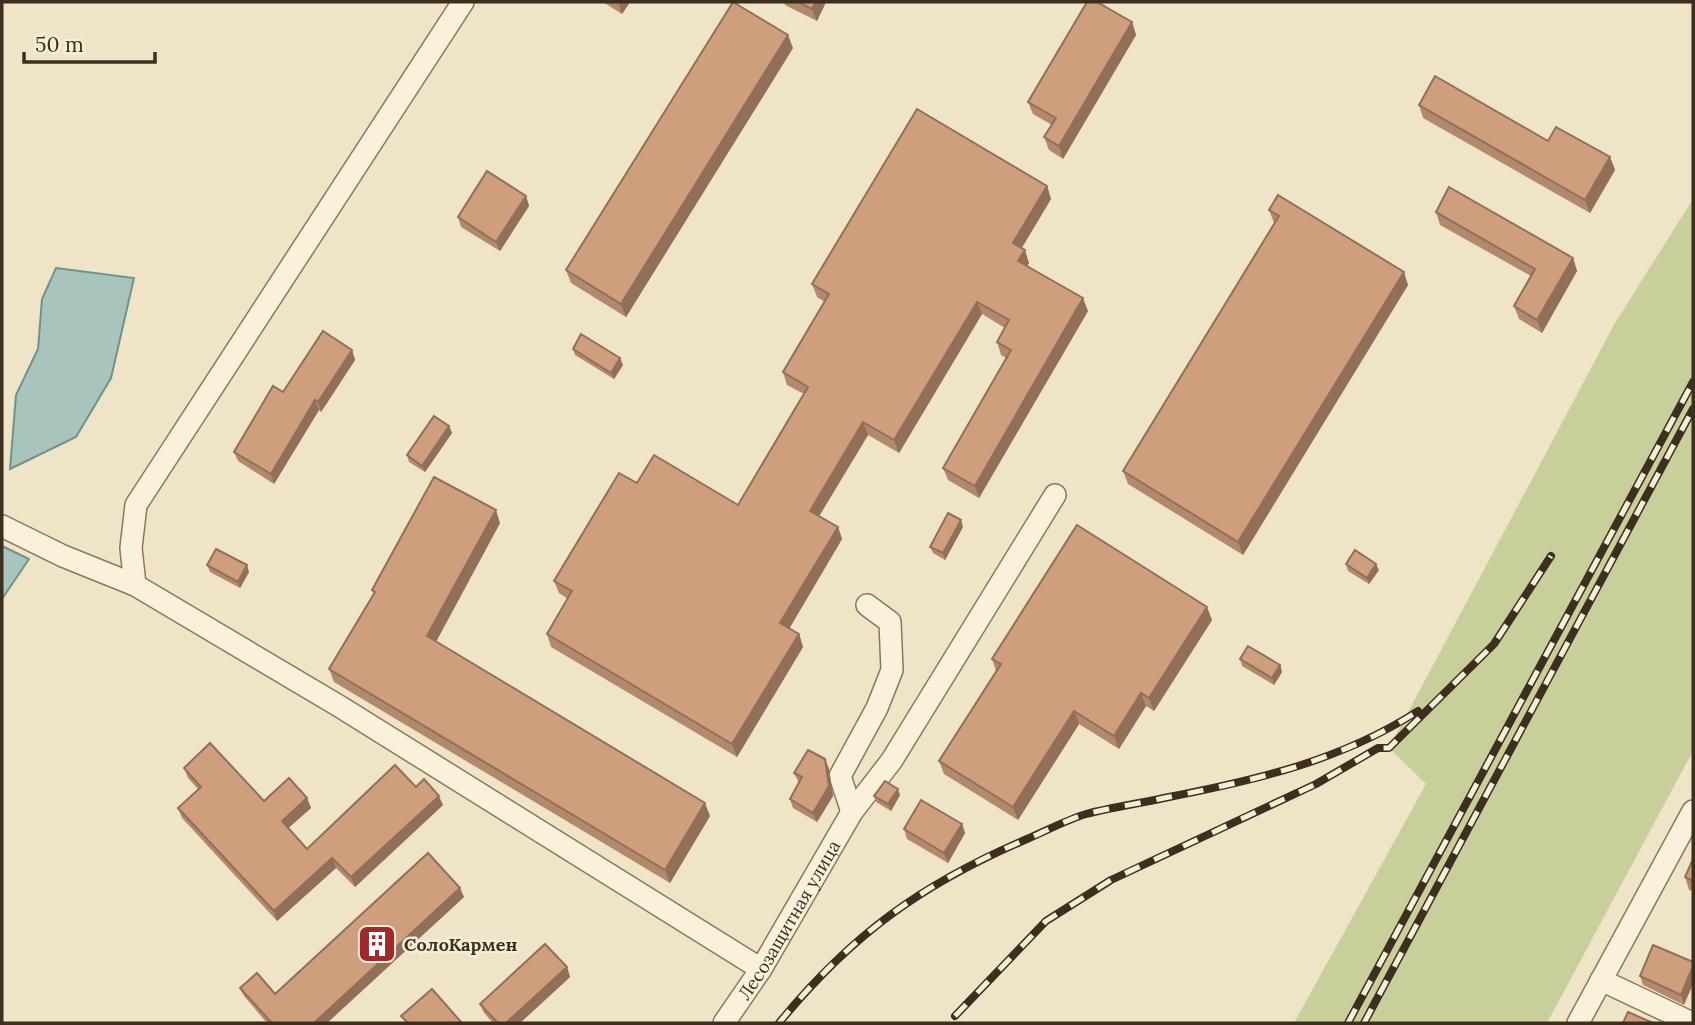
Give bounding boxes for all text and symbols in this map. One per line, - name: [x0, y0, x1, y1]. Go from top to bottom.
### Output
- scale bar: [24, 21, 156, 65]
- text: 50 m: [35, 31, 84, 58]
- street label: Лесозащитная улица: [732, 836, 845, 1004]
- building icon: СолоКармен: [356, 923, 398, 965]
- place label: СолоКармен: [404, 933, 517, 956]

